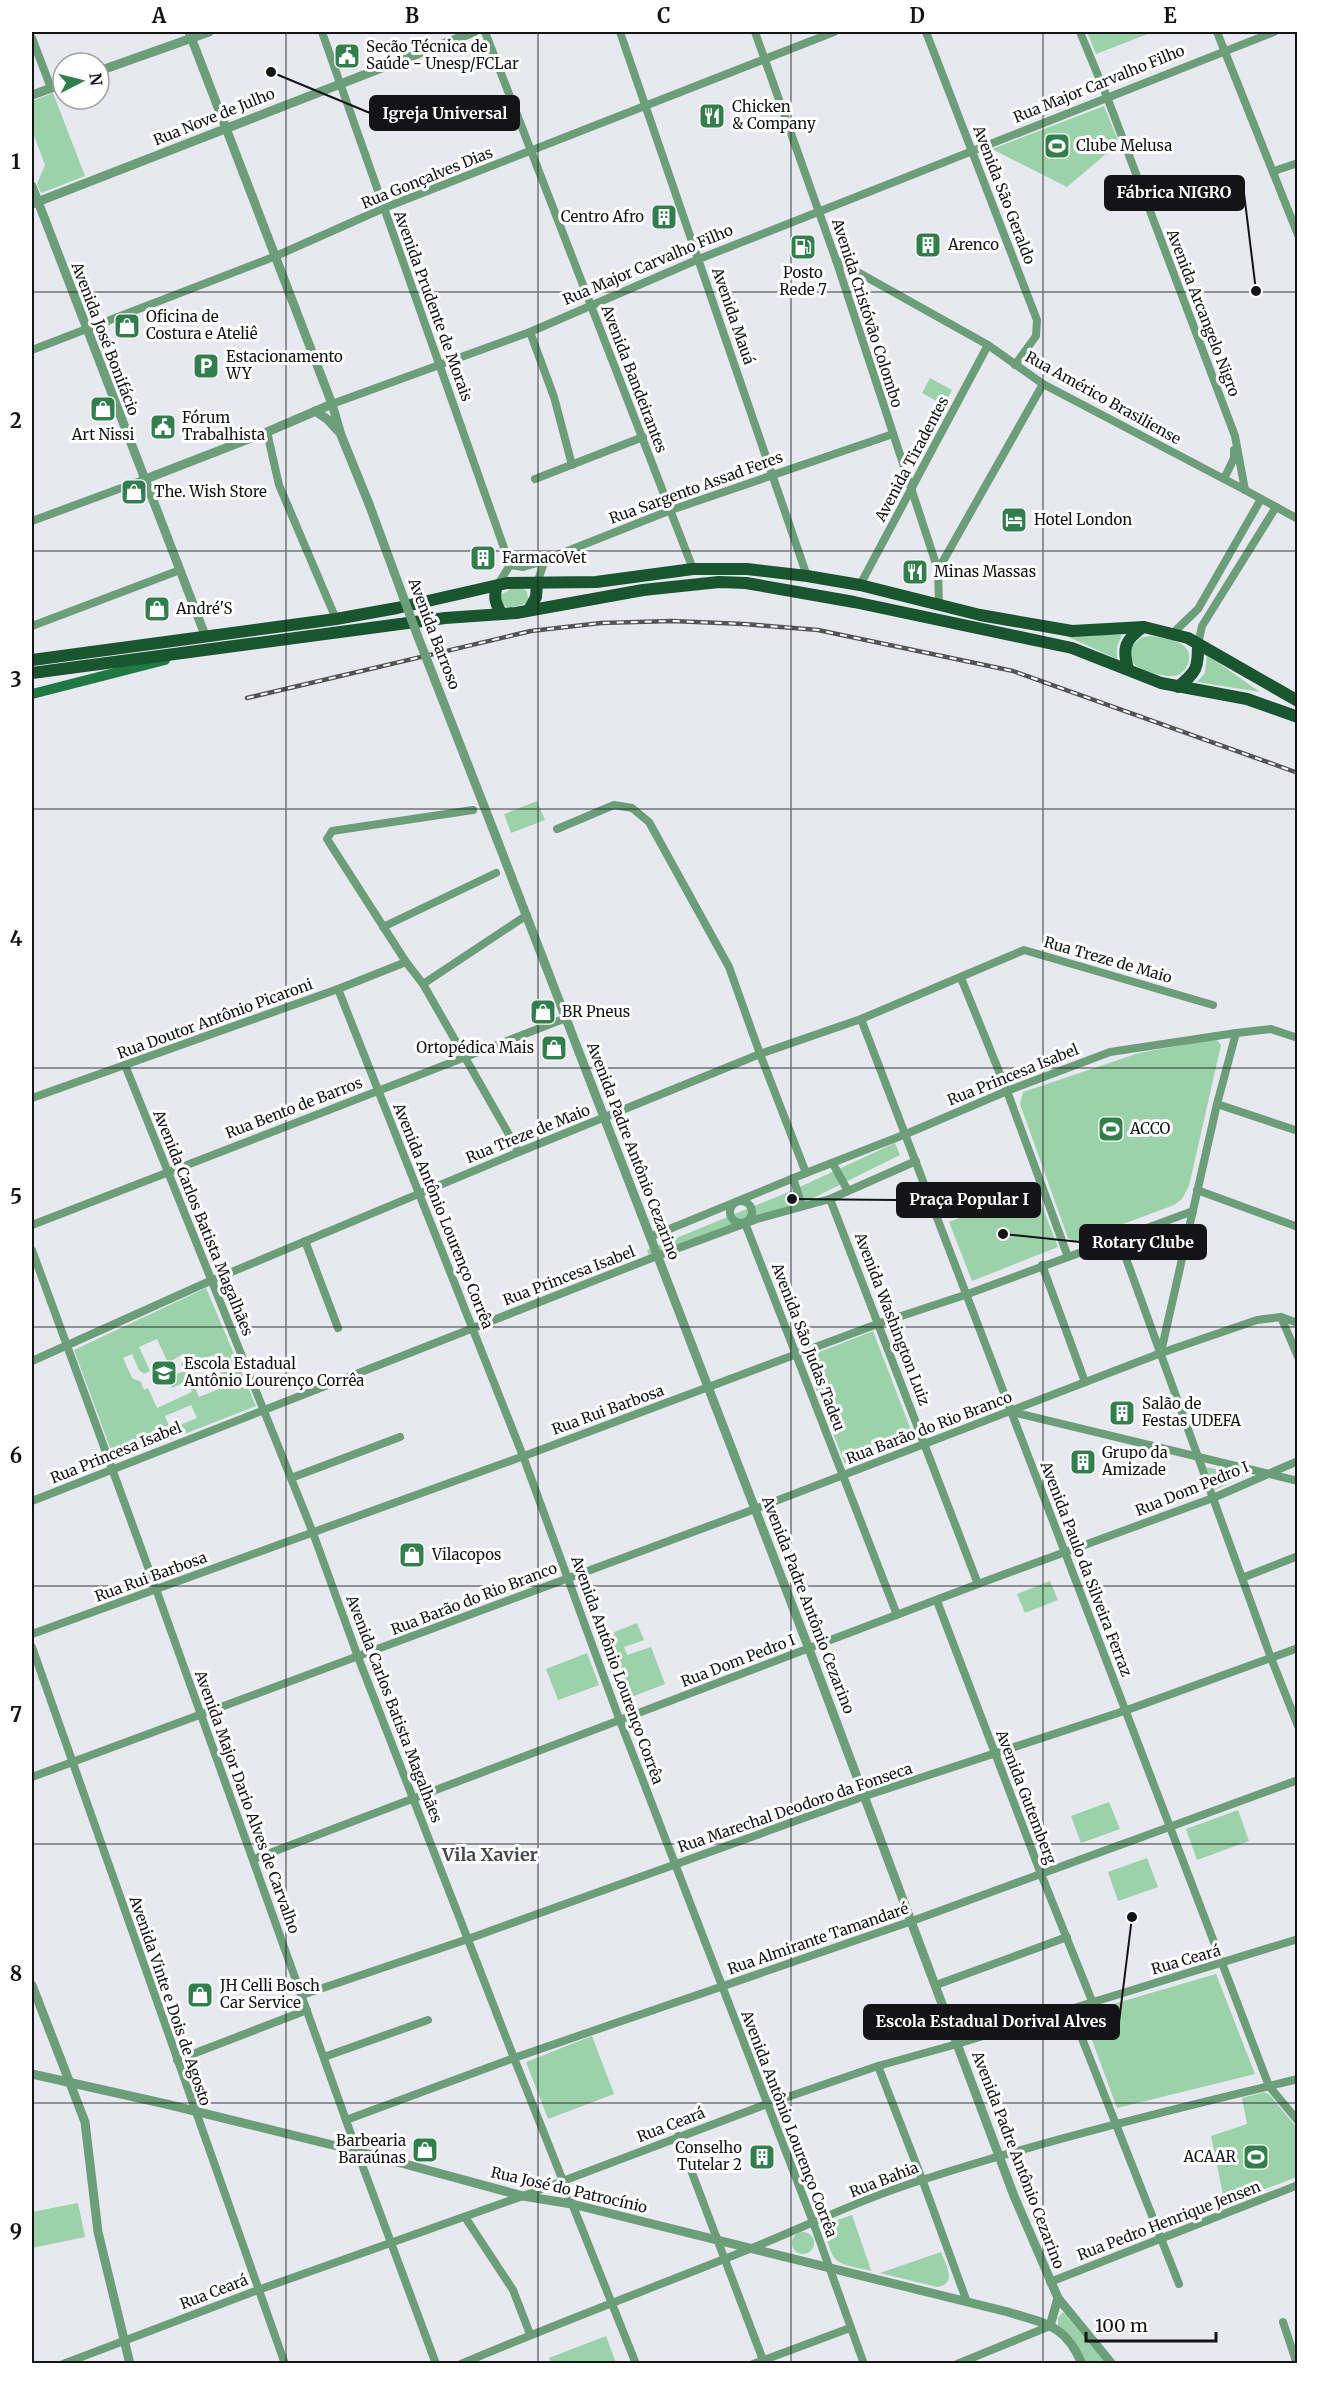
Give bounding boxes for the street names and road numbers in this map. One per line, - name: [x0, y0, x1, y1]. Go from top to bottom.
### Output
- street label: Rua Major Carvalho Filho: [1010, 40, 1187, 127]
- street label: Rua Nove de Julho: [150, 83, 278, 150]
- street label: Avenida São Geraldo: [969, 122, 1040, 267]
- street label: Rua Gonçalves Dias: [358, 142, 495, 213]
- street label: Avenida Prudente de Morais: [390, 207, 477, 404]
- street label: Avenida Cristóvão Colombo: [828, 215, 907, 410]
- street label: Rua Major Carvalho Filho: [560, 220, 736, 309]
- street label: Avenida Arcangelo Nigro: [1162, 226, 1244, 399]
- street label: Avenida José Bonifácio: [67, 258, 144, 418]
- street label: Avenida Mauá: [708, 264, 759, 367]
- street label: Avenida Bandeirantes: [597, 301, 671, 455]
- street label: Rua Américo Brasiliense: [1022, 347, 1185, 448]
- street label: Avenida Tiradentes: [870, 393, 953, 525]
- street label: Rua Sargento Assad Feres: [606, 447, 785, 528]
- street label: Avenida Barroso: [404, 574, 465, 692]
- street label: Rua Treze de Maio: [1042, 932, 1175, 987]
- street label: Rua Doutor Antônio Picaroni: [114, 974, 315, 1063]
- street label: Avenida Padre Antônio Cezarino: [583, 1038, 684, 1263]
- street label: Rua Princesa Isabel: [944, 1039, 1082, 1110]
- street label: Rua Bento de Barros: [223, 1073, 365, 1142]
- street label: Avenida Antônio Lourenço Corrêa: [389, 1099, 498, 1331]
- street label: Rua Treze de Maio: [463, 1100, 593, 1167]
- street label: Avenida Carlos Batista Magalhães: [149, 1106, 258, 1339]
- street label: Avenida Washington Luiz: [850, 1229, 934, 1408]
- street label: Rua Princesa Isabel: [500, 1241, 638, 1309]
- street label: Avenida São Judas Tadeu: [767, 1259, 849, 1433]
- street label: Rua Rui Barbosa: [549, 1380, 667, 1439]
- street label: Rua Barão do Rio Branco: [843, 1387, 1015, 1468]
- street label: Rua Princesa Isabel: [47, 1417, 185, 1488]
- street label: Rua Dom Pedro I: [1132, 1457, 1251, 1520]
- street label: Avenida Paulo da Silveira Ferraz: [1036, 1458, 1136, 1679]
- street label: Avenida Padre Antônio Cezarino: [758, 1492, 859, 1717]
- street label: Rua Rui Barbosa: [92, 1547, 210, 1606]
- street label: Avenida Antônio Lourenço Corrêa: [567, 1552, 668, 1787]
- street label: Rua Barão do Rio Branco: [388, 1558, 560, 1639]
- street label: Avenida Carlos Batista Magalhães: [342, 1591, 447, 1825]
- street label: Rua Dom Pedro I: [678, 1630, 798, 1691]
- street label: Avenida Major Dario Alves de Carvalho: [191, 1667, 304, 1936]
- street label: Avenida Gutemberg: [992, 1726, 1061, 1867]
- street label: Rua Marechal Deodoro da Fonseca: [675, 1758, 915, 1857]
- street label: Avenida Vinte e Dois de Agosto: [125, 1893, 215, 2108]
- street label: Rua Almirante Tamandaré: [725, 1899, 911, 1978]
- street label: Rua Ceará: [1149, 1941, 1223, 1978]
- street label: Avenida Antônio Lourenço Corrêa: [737, 2007, 842, 2240]
- street label: Avenida Padre Antônio Cezarino: [968, 2047, 1069, 2272]
- street label: Rua Ceará: [634, 2103, 708, 2146]
- street label: Rua Bahia: [847, 2158, 921, 2201]
- street label: Rua José do Patrocínio: [489, 2162, 649, 2217]
- street label: Rua Pedro Henrique Jensen: [1074, 2177, 1263, 2264]
- street label: Rua Ceará: [177, 2270, 251, 2313]

